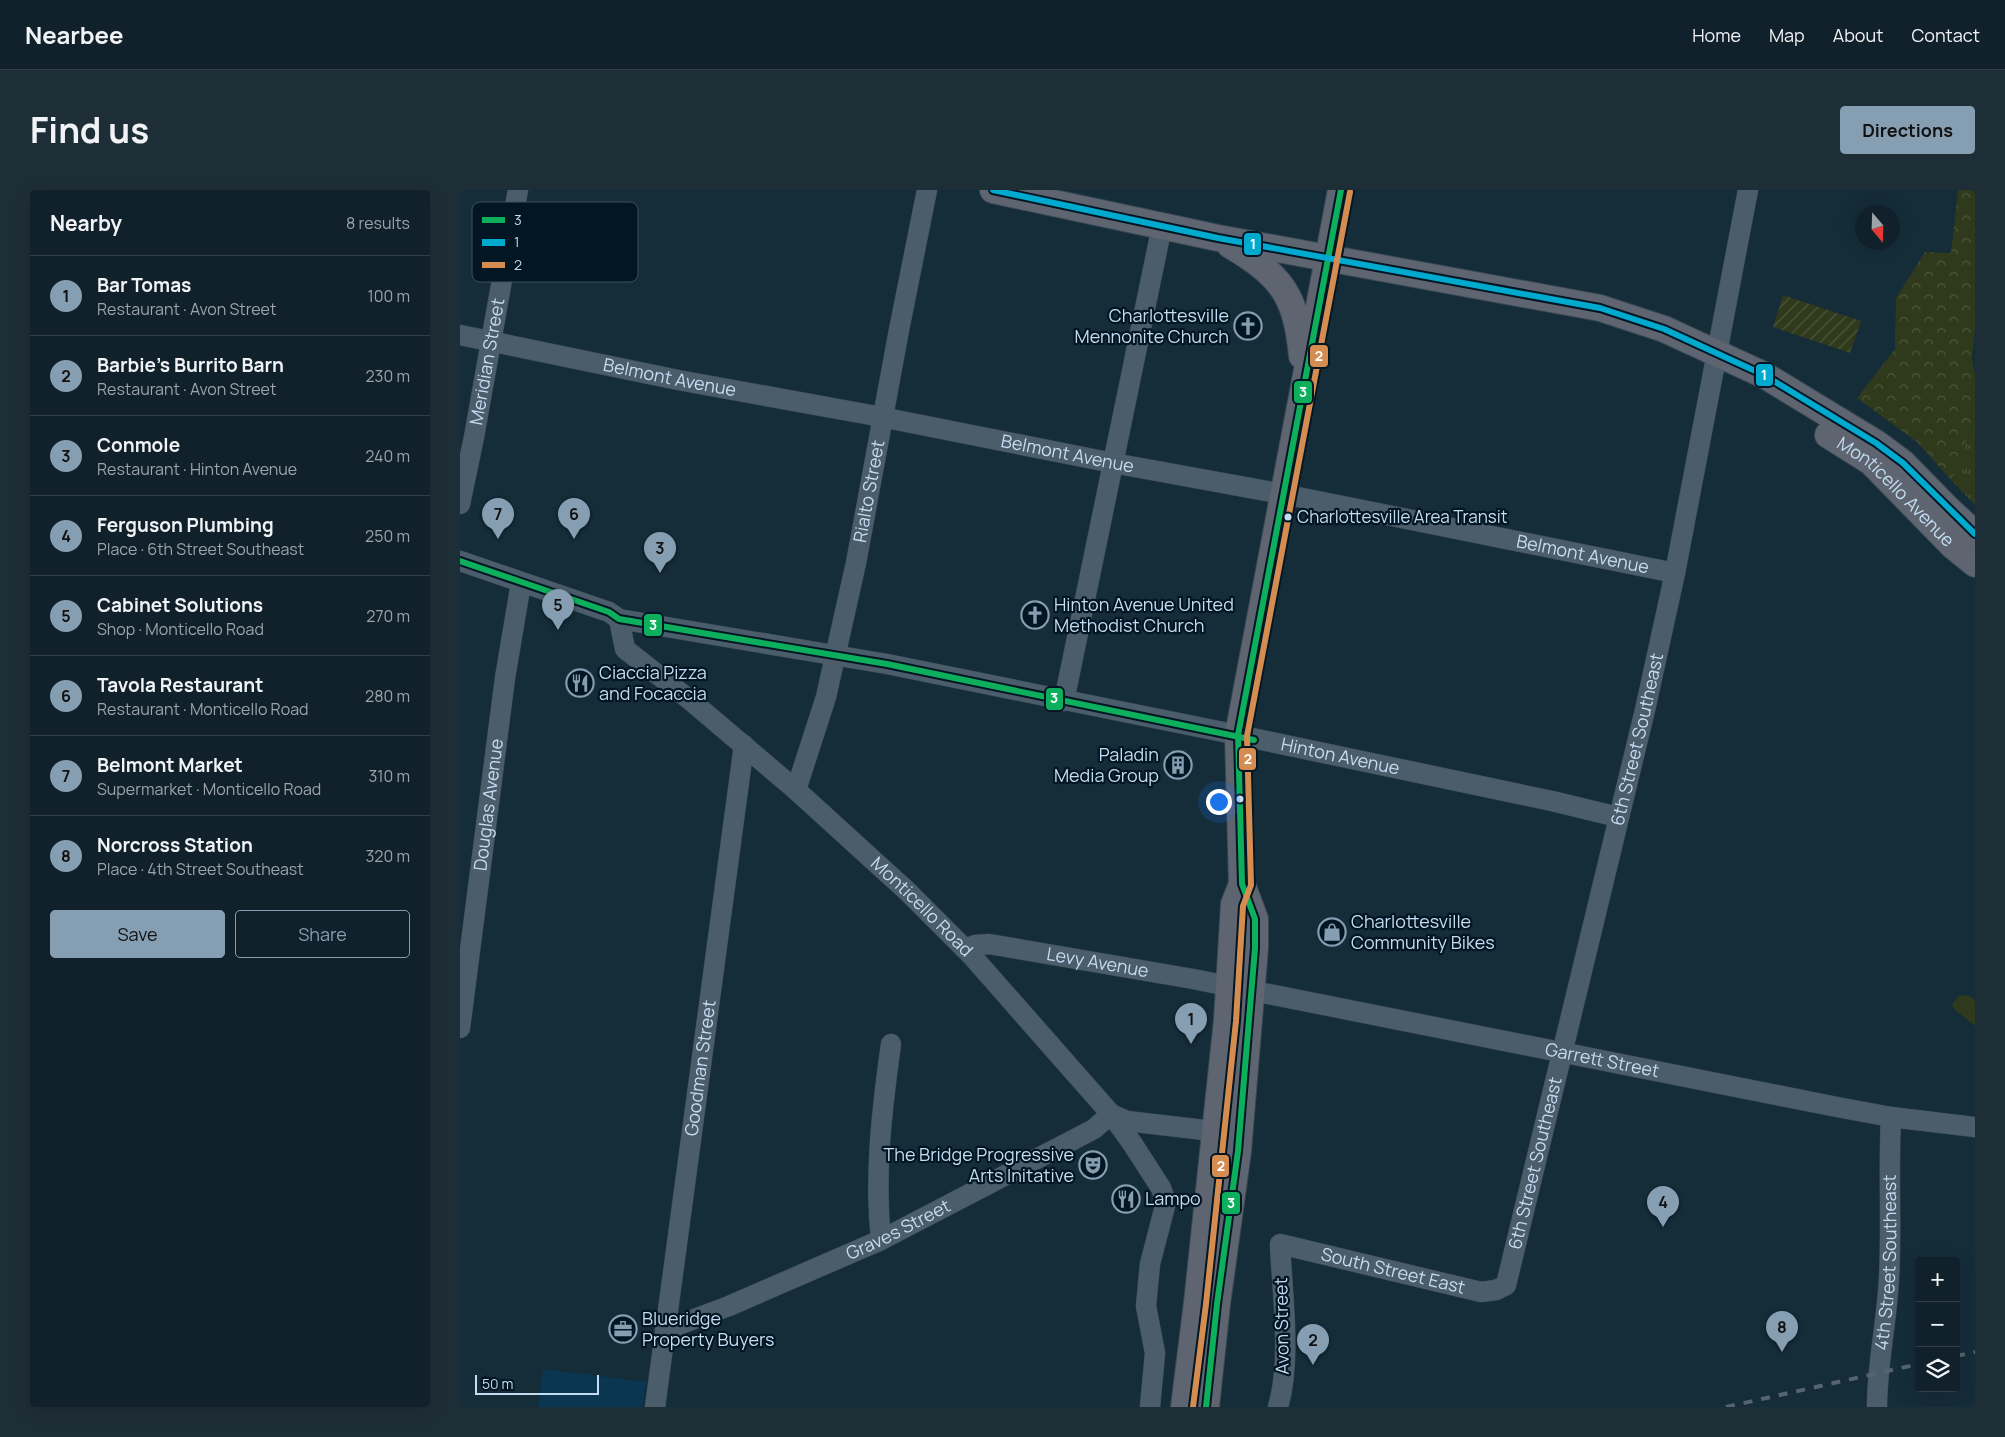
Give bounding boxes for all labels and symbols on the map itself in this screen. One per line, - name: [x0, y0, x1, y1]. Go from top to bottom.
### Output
- legend: [472, 202, 638, 282]
- north arrow: [1855, 205, 1900, 250]
- text: 3: [514, 210, 522, 229]
- text: 1: [514, 232, 519, 251]
- line badge: 1: [1243, 232, 1262, 256]
- text: 1: [1250, 234, 1256, 253]
- text: 2: [514, 255, 522, 274]
- street label: Meridian Street: [463, 296, 510, 427]
- place label: Charlottesville Mennonite Church: [1075, 303, 1229, 348]
- church icon: Charlottesville Mennonite Church: [1233, 311, 1263, 341]
- line badge: 2: [1309, 344, 1329, 368]
- text: 2: [1315, 346, 1323, 365]
- street label: Belmont Avenue: [601, 352, 738, 401]
- line badge: 1: [1755, 363, 1774, 387]
- text: 1: [1761, 365, 1767, 384]
- line badge: 3: [1293, 380, 1313, 404]
- text: 3: [1299, 382, 1307, 401]
- street label: Belmont Avenue: [999, 428, 1136, 478]
- street label: Monticello Avenue: [1833, 431, 1960, 552]
- street label: Rialto Street: [847, 438, 889, 544]
- pin: 7: [482, 498, 514, 539]
- pin: 6: [558, 498, 590, 539]
- place label: Charlottesville Area Transit: [1297, 505, 1508, 528]
- marker: Charlottesville Area Transit: [1283, 512, 1293, 522]
- street label: Belmont Avenue: [1514, 528, 1651, 579]
- pin: 3: [644, 532, 676, 573]
- pin: 5: [542, 589, 574, 630]
- place label: Hinton Avenue United Methodist Church: [1054, 592, 1234, 637]
- church icon: Hinton Avenue United Methodist Church: [1020, 600, 1050, 630]
- line badge: 3: [643, 613, 663, 637]
- text: 3: [649, 615, 657, 634]
- street label: 6th Street Southeast: [1604, 651, 1668, 828]
- place label: Ciaccia Pizza and Focaccia: [599, 660, 707, 705]
- restaurant icon: Ciaccia Pizza and Focaccia: [565, 668, 595, 698]
- line badge: 3: [1045, 687, 1064, 711]
- text: 3: [1050, 688, 1058, 707]
- street label: Hinton Avenue: [1279, 731, 1402, 780]
- street label: Douglas Avenue: [467, 737, 508, 872]
- place label: Paladin Media Group: [1054, 742, 1159, 787]
- line badge: 2: [1238, 747, 1257, 771]
- text: 2: [1244, 749, 1252, 768]
- building icon: Paladin Media Group: [1163, 750, 1193, 780]
- your location: [1206, 789, 1232, 815]
- unlabelled marker: [1235, 794, 1245, 804]
- street label: Monticello Road: [866, 851, 979, 961]
- place label: Charlottesville Community Bikes: [1351, 909, 1495, 954]
- shop icon: Charlottesville Community Bikes: [1317, 917, 1347, 947]
- street label: Levy Avenue: [1045, 941, 1151, 982]
- street label: Goodman Street: [679, 998, 721, 1137]
- pin: 1: [1175, 1003, 1207, 1044]
- street label: Garrett Street: [1543, 1036, 1662, 1082]
- street label: 6th Street Southeast: [1502, 1074, 1567, 1252]
- place label: The Bridge Progressive Arts Initative: [884, 1142, 1074, 1187]
- theatre icon: The Bridge Progressive Arts Initative: [1078, 1150, 1108, 1180]
- line badge: 2: [1211, 1154, 1230, 1178]
- text: 2: [1217, 1156, 1225, 1175]
- street label: 4th Street Southeast: [1868, 1175, 1901, 1352]
- restaurant icon: Lampo: [1111, 1184, 1141, 1214]
- place label: Lampo: [1145, 1186, 1201, 1210]
- pin: 4: [1647, 1186, 1679, 1227]
- line badge: 3: [1221, 1191, 1241, 1215]
- street label: Graves Street: [842, 1193, 954, 1265]
- text: 3: [1227, 1193, 1235, 1212]
- street label: South Street East: [1319, 1241, 1468, 1299]
- street label: Avon Street: [1268, 1277, 1294, 1375]
- place label: Blueridge Property Buyers: [642, 1306, 775, 1351]
- pin: 8: [1766, 1311, 1798, 1352]
- office icon: Blueridge Property Buyers: [608, 1314, 638, 1344]
- pin: 2: [1297, 1324, 1329, 1365]
- scale bar: [475, 1372, 599, 1395]

